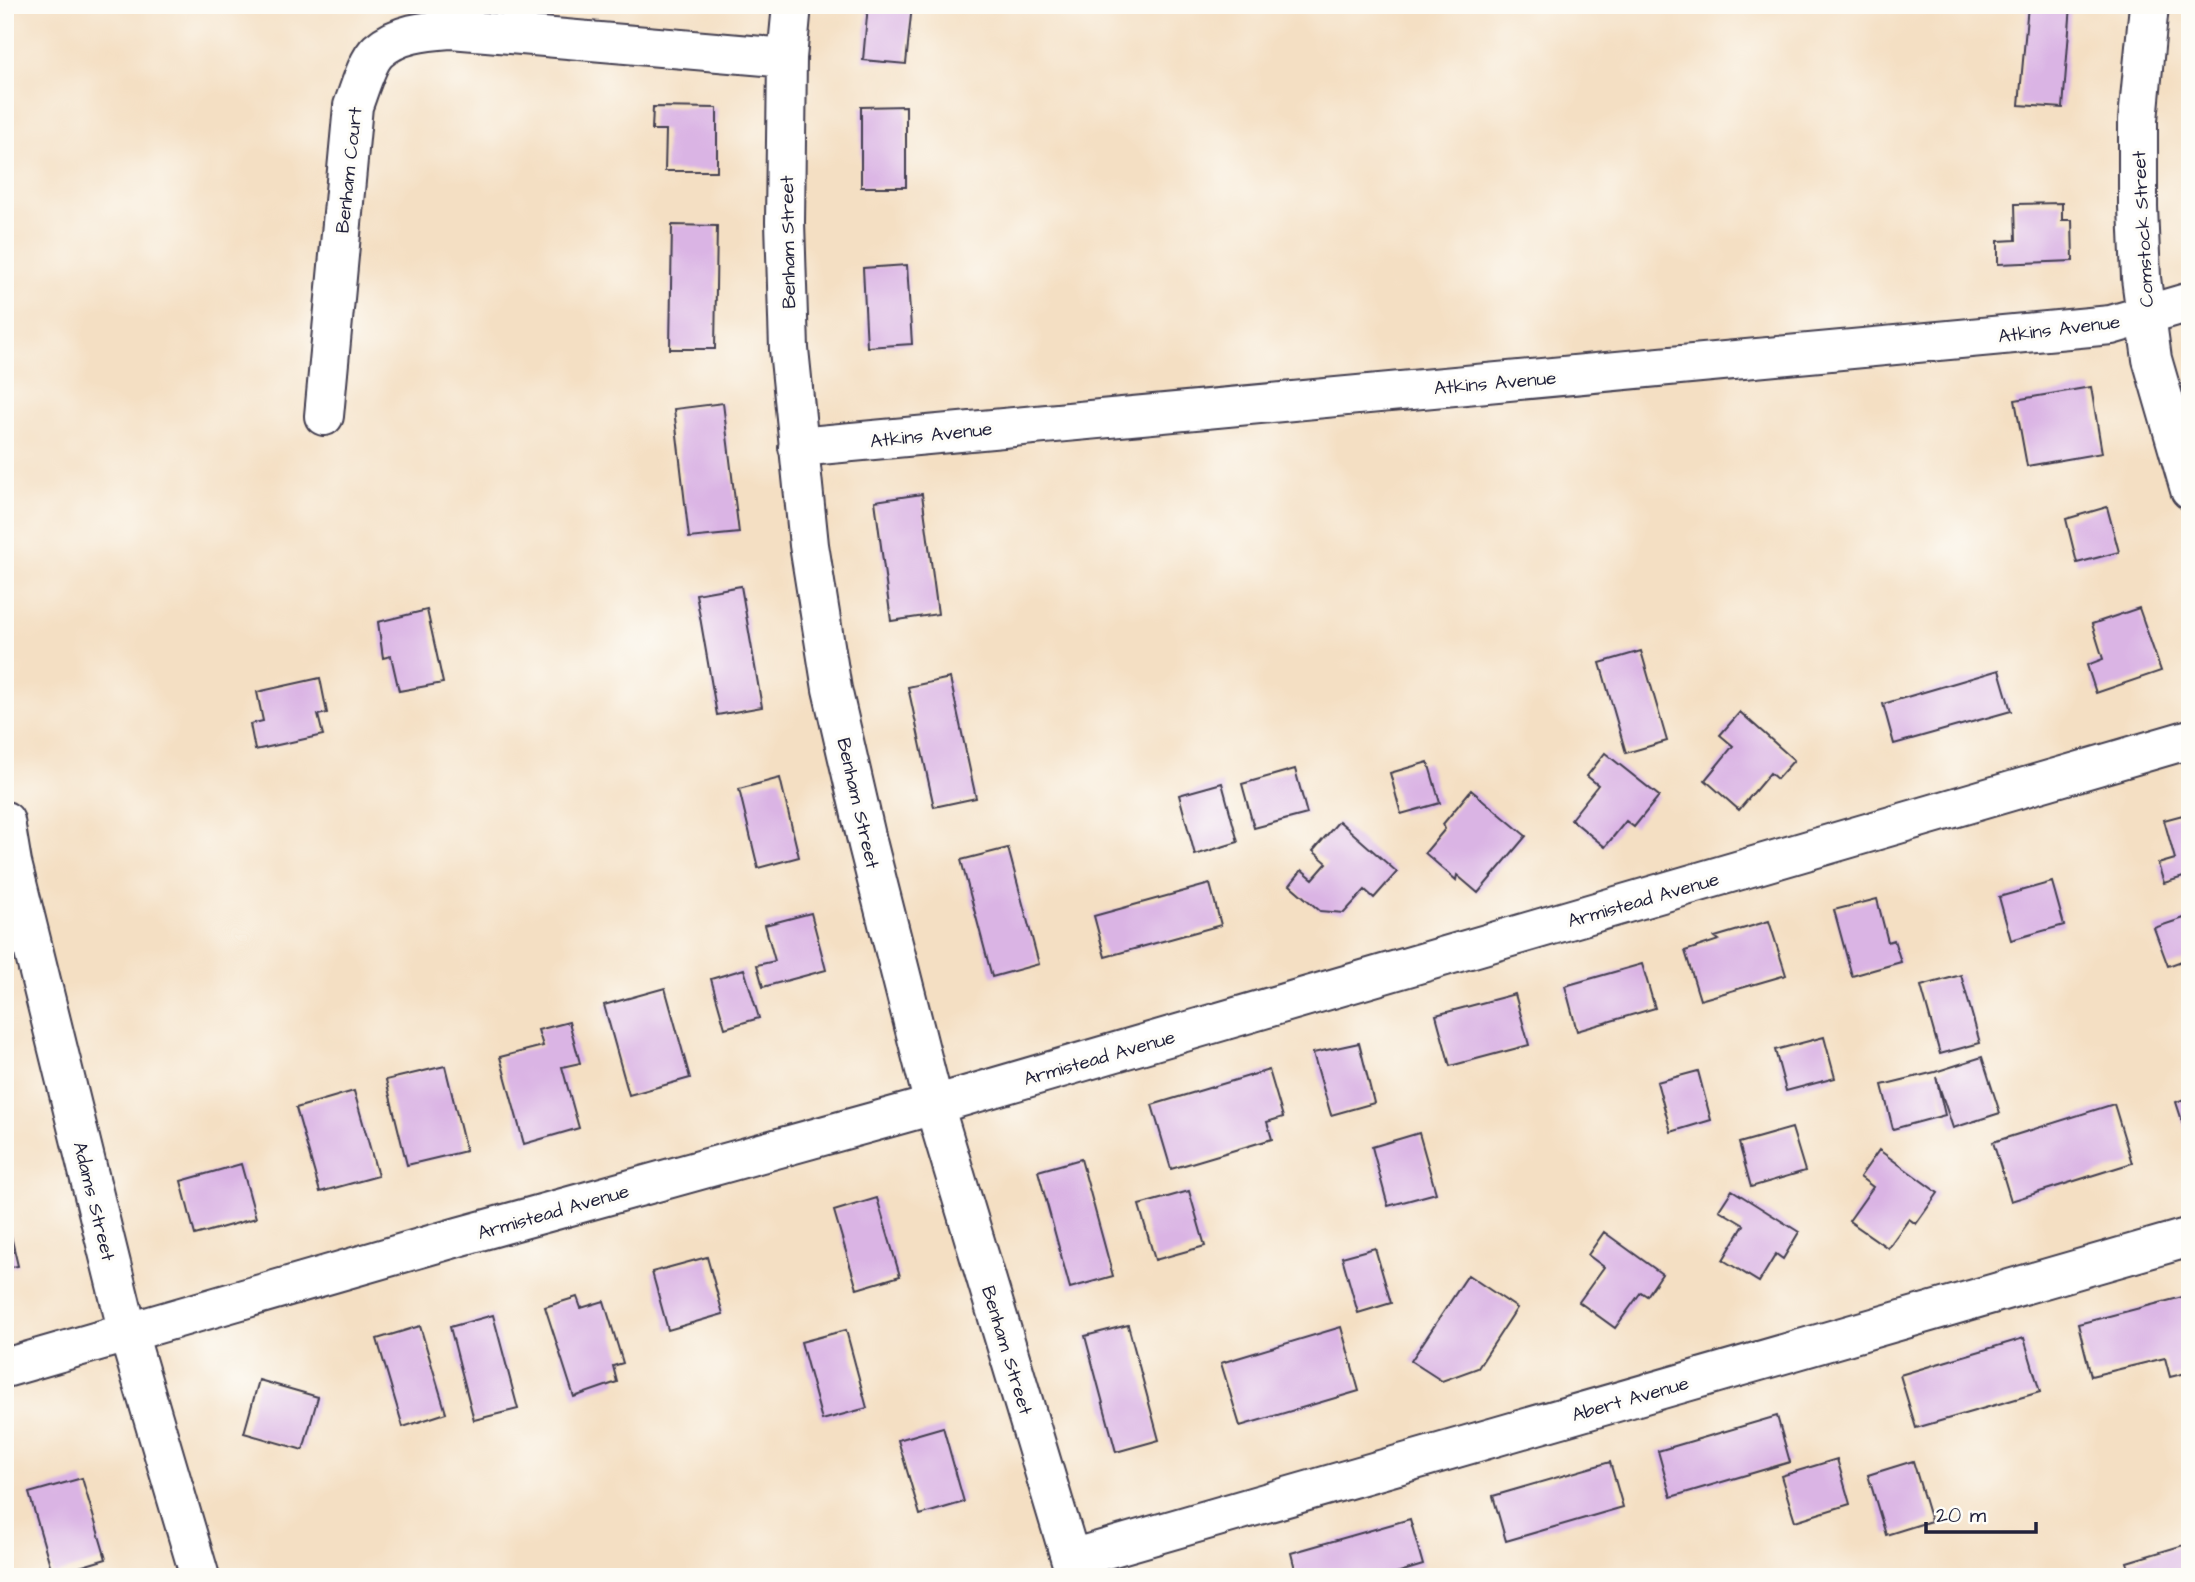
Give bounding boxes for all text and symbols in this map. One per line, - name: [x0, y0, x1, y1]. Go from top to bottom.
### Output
- street label: Benham Court: [329, 105, 370, 235]
- street label: Comstock Street: [2126, 150, 2161, 308]
- street label: Benham Street: [774, 175, 803, 309]
- street label: Atkins Avenue: [1997, 309, 2122, 350]
- street label: Atkins Avenue: [1433, 365, 1557, 402]
- street label: Atkins Avenue: [869, 416, 994, 455]
- street label: Benham Street: [829, 735, 886, 872]
- street label: Armistead Avenue: [1564, 866, 1722, 935]
- street label: Armistead Avenue: [1020, 1024, 1178, 1093]
- street label: Adams Street: [66, 1139, 121, 1264]
- street label: Armistead Avenue: [474, 1178, 632, 1247]
- street label: Benham Street: [974, 1283, 1039, 1418]
- street label: Abert Avenue: [1569, 1370, 1692, 1429]
- scale bar: [1926, 1491, 2036, 1535]
- text: 20 m: [1936, 1501, 1987, 1530]

